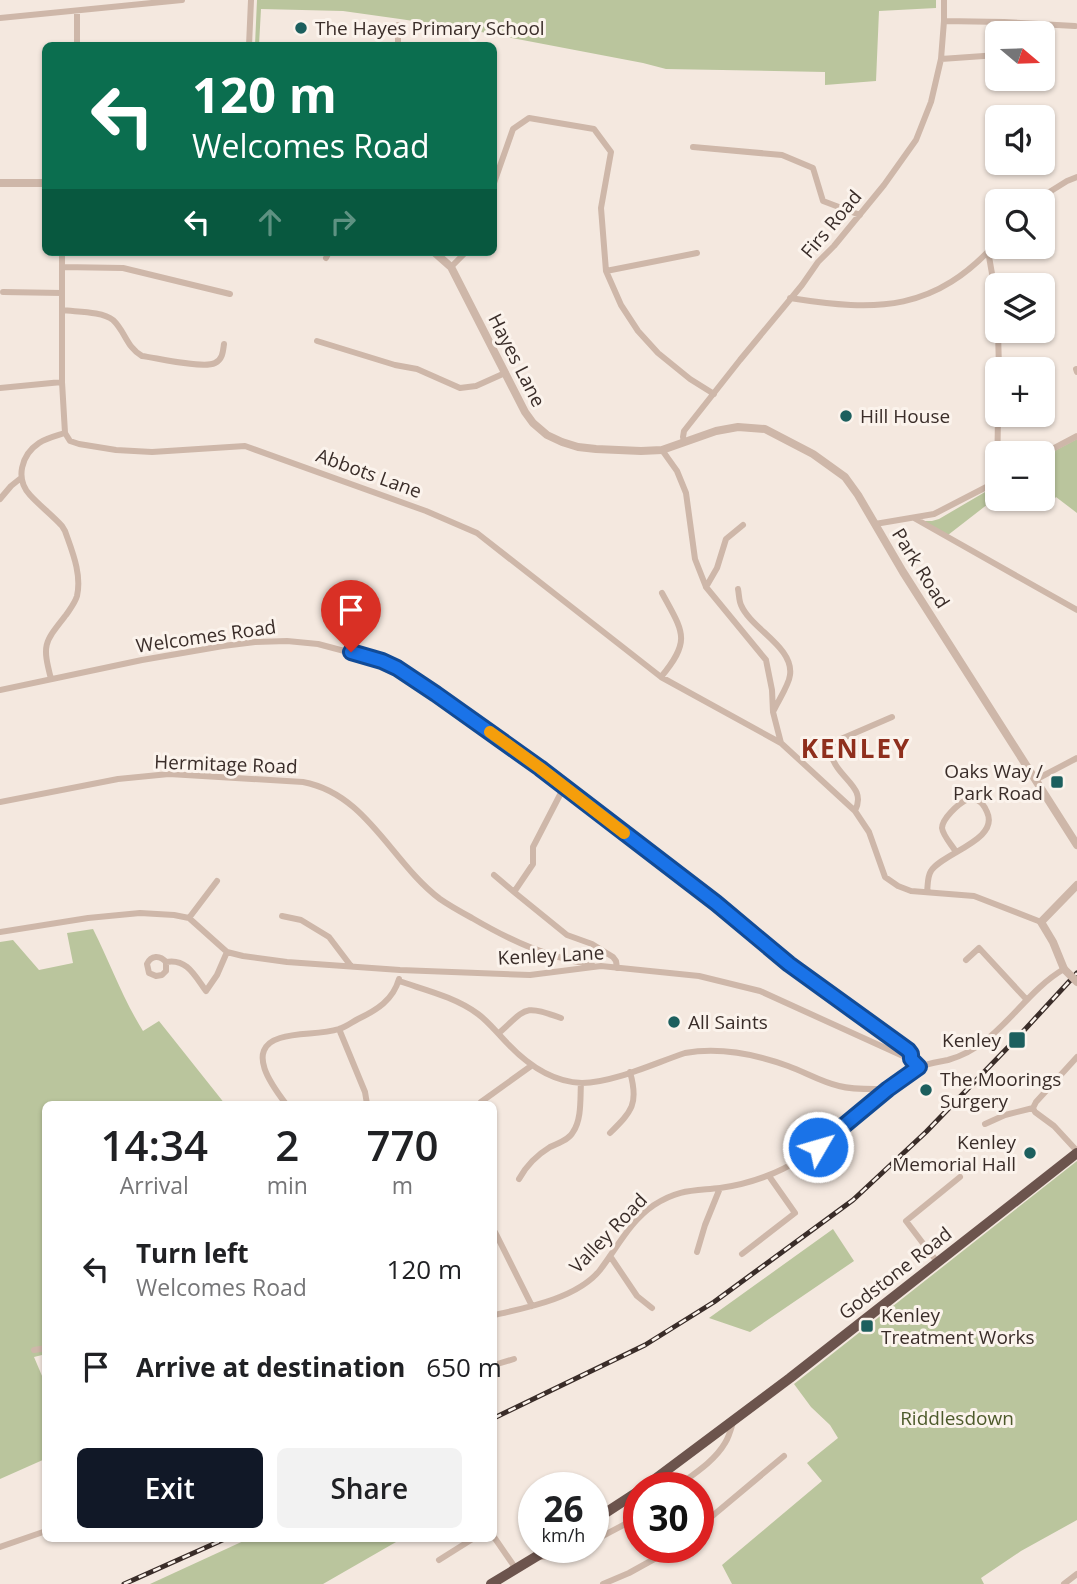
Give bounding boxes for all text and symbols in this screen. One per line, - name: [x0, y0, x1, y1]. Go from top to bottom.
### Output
- place label: The Hayes Primary School: [315, 15, 545, 41]
- marker: The Hayes Primary School: [293, 20, 309, 36]
- north arrow: [985, 21, 1055, 91]
- map controls: [985, 21, 1055, 511]
- text: 120 m: [192, 61, 337, 127]
- icon: left: [77, 70, 168, 161]
- button: sound: [985, 105, 1055, 175]
- text: Welcomes Road: [192, 124, 430, 167]
- street label: Firs Road: [795, 184, 867, 264]
- button: search: [985, 189, 1055, 259]
- icon: left: [178, 203, 216, 241]
- icon: ahead: [251, 203, 289, 241]
- icon: right: [324, 203, 362, 241]
- button: layers: [985, 273, 1055, 343]
- street label: Hayes Lane: [482, 309, 552, 411]
- button: +: [985, 357, 1055, 427]
- place label: Hill House: [860, 403, 950, 429]
- marker: Hill House: [838, 408, 854, 424]
- button: −: [985, 441, 1055, 511]
- street label: Abbots Lane: [313, 442, 425, 504]
- street label: Park Road: [886, 523, 956, 613]
- pin: [321, 580, 381, 652]
- icon: arrive: [332, 591, 370, 629]
- street label: Welcomes Road: [134, 613, 278, 659]
- district label: KENLEY: [801, 730, 911, 766]
- street label: Hermitage Road: [154, 749, 298, 779]
- place label: Oaks Way / Park Road: [944, 758, 1043, 806]
- marker: Oaks Way / Park Road: [1049, 774, 1065, 790]
- street label: Kenley Lane: [497, 939, 605, 971]
- place label: All Saints: [688, 1009, 768, 1035]
- marker: All Saints: [666, 1014, 682, 1030]
- place label: Kenley: [942, 1027, 1001, 1053]
- marker: Kenley: [1007, 1030, 1027, 1050]
- place label: The Moorings Surgery: [940, 1066, 1061, 1114]
- marker: The Moorings Surgery: [918, 1082, 934, 1098]
- position arrow: [781, 1110, 855, 1184]
- text: 14:34: [101, 1116, 208, 1173]
- text: 2: [275, 1116, 299, 1173]
- text: 770: [366, 1116, 438, 1173]
- place label: Kenley Memorial Hall: [892, 1129, 1016, 1177]
- marker: Kenley Memorial Hall: [1022, 1145, 1038, 1161]
- text: Arrival: [120, 1169, 189, 1201]
- text: min: [267, 1169, 308, 1201]
- text: m: [392, 1169, 413, 1201]
- street label: Valley Road: [563, 1187, 653, 1279]
- street label: Godstone Road: [833, 1221, 957, 1325]
- text: Turn left: [136, 1235, 248, 1271]
- icon: left: [77, 1250, 115, 1288]
- text: 120 m: [387, 1251, 462, 1287]
- text: Welcomes Road: [136, 1271, 307, 1303]
- place label: Kenley Treatment Works: [881, 1302, 1035, 1350]
- marker: Kenley Treatment Works: [859, 1318, 875, 1334]
- icon: arrive: [77, 1348, 115, 1386]
- text: Arrive at destination: [136, 1349, 405, 1385]
- text: 650 m: [426, 1349, 502, 1385]
- park label: Riddlesdown: [900, 1405, 1014, 1431]
- button: Exit: [77, 1448, 263, 1528]
- button: Share: [277, 1448, 462, 1528]
- speed limit sign: 30: [623, 1472, 714, 1563]
- text: 26: [543, 1485, 584, 1532]
- text: km/h: [542, 1523, 585, 1547]

